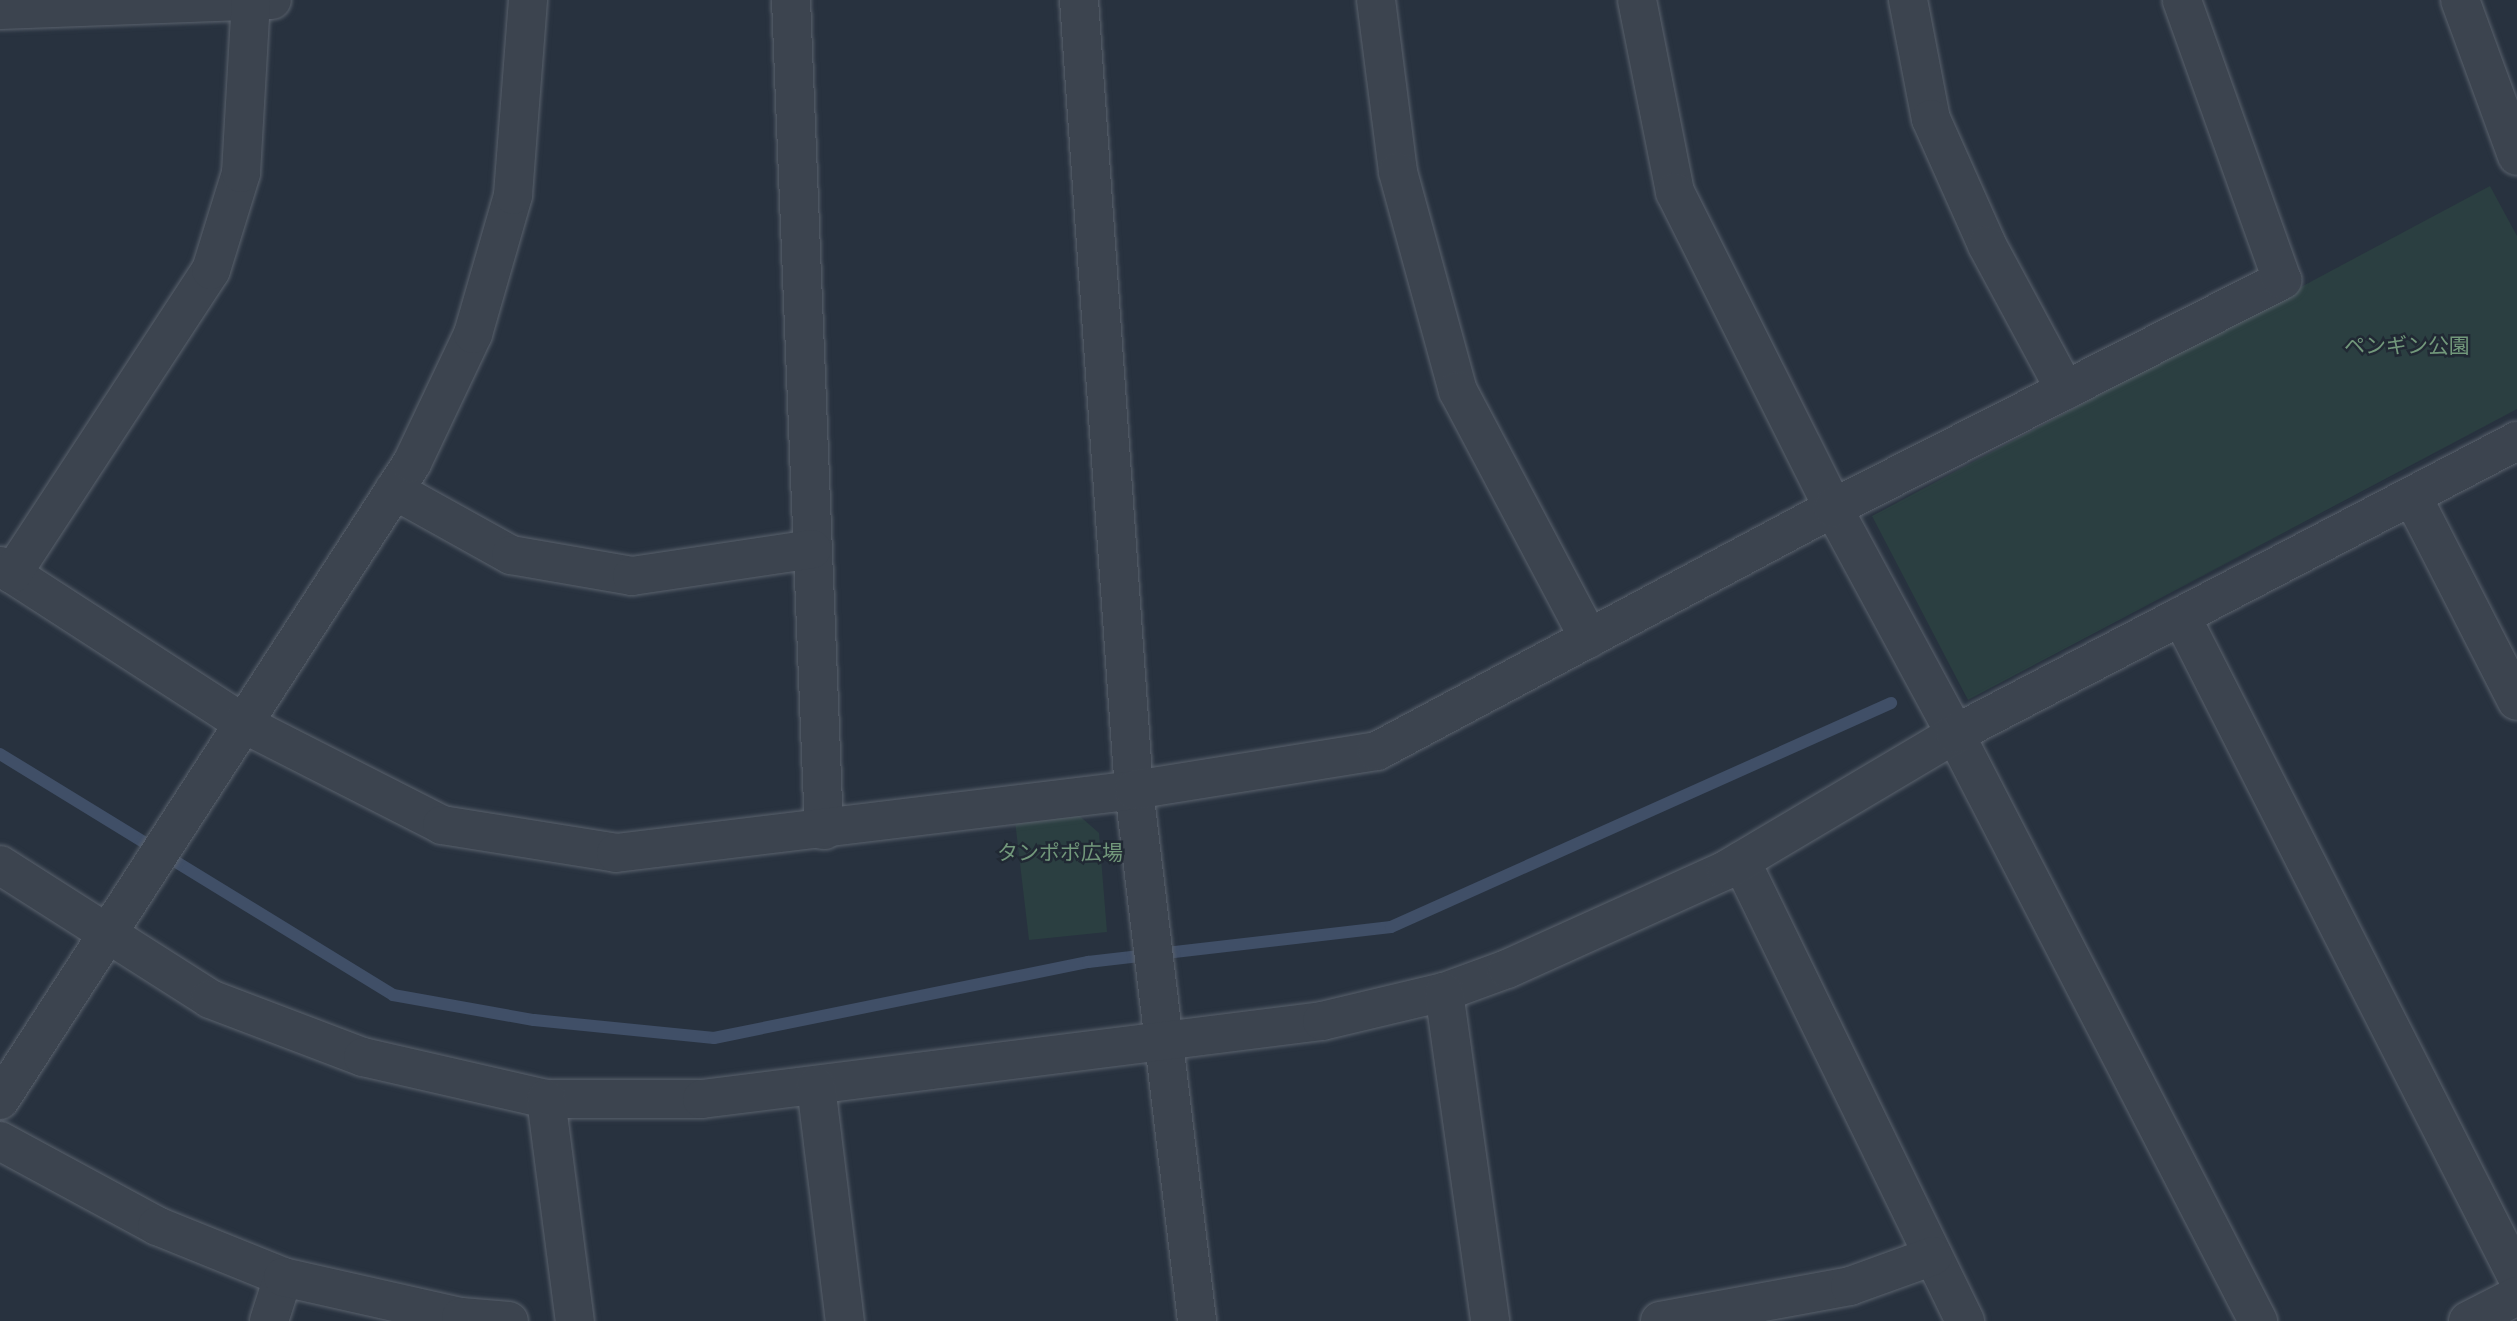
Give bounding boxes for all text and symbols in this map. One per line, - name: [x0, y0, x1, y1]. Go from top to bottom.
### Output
- park label: ペンギン公園: [2344, 335, 2470, 361]
- park label: タンポポ広場: [997, 842, 1123, 868]

